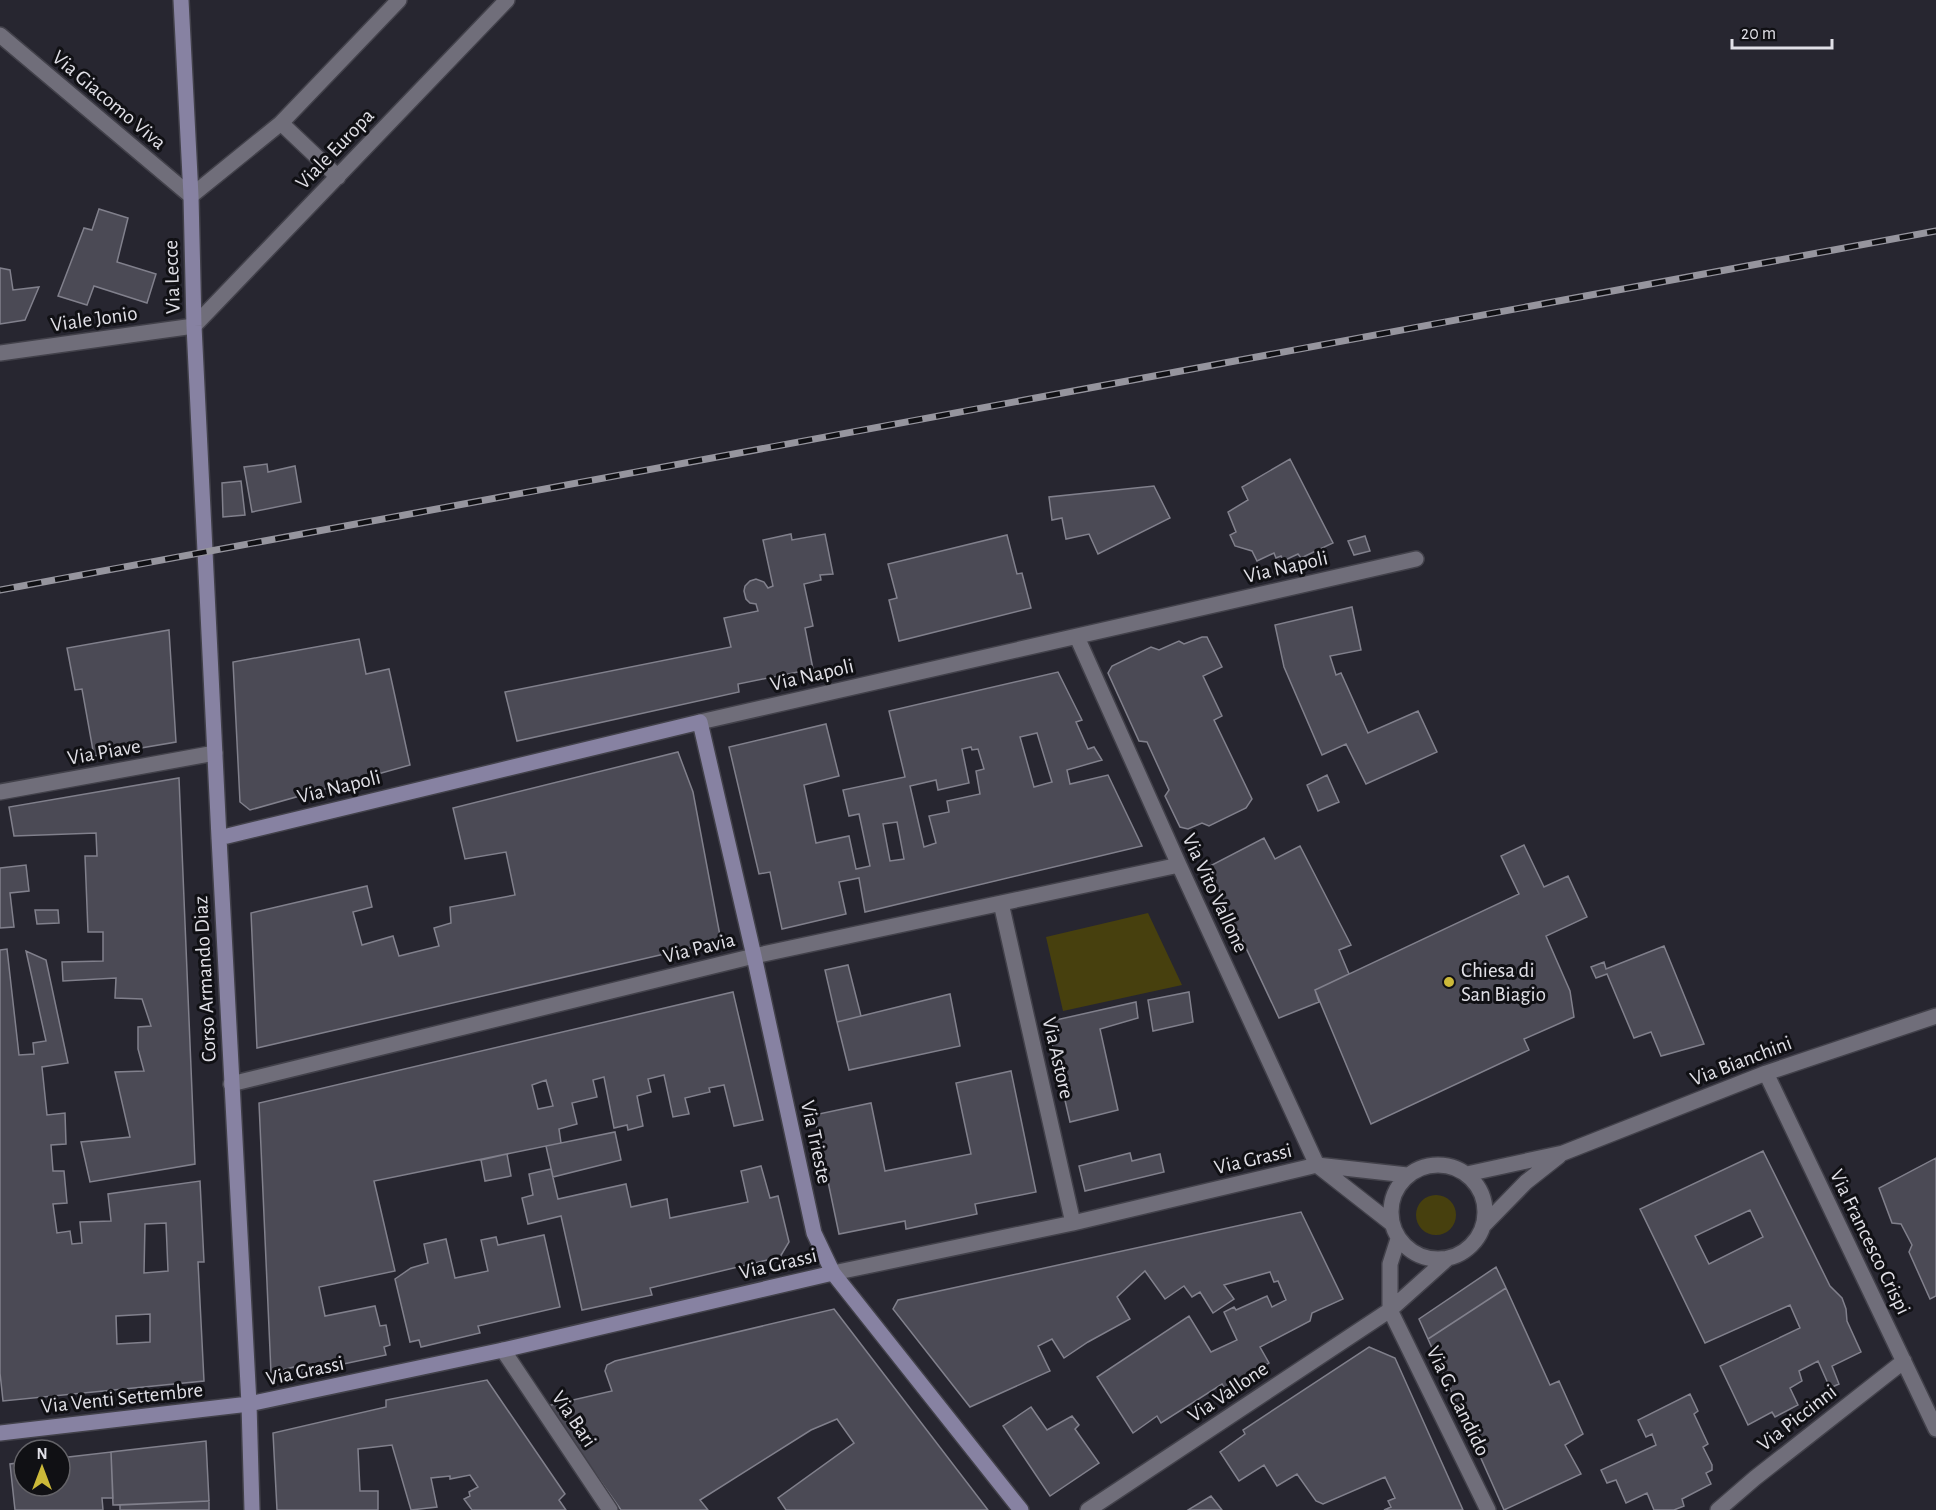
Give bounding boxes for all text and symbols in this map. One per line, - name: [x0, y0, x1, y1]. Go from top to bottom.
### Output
- scale bar: [1732, 12, 1832, 50]
- text: 20 m: [1741, 25, 1776, 43]
- street label: Via Giacomo Viva: [48, 47, 170, 154]
- street label: Viale Europa: [292, 105, 378, 193]
- street label: Via Lecce: [160, 240, 184, 314]
- street label: Viale Jonio: [49, 303, 139, 335]
- street label: Via Napoli: [1242, 547, 1330, 587]
- street label: Via Napoli: [768, 655, 856, 695]
- street label: Via Piave: [66, 735, 142, 769]
- street label: Via Napoli: [295, 767, 383, 807]
- street label: Via Vito Vallone: [1178, 830, 1252, 956]
- street label: Corso Armando Diaz: [190, 895, 220, 1063]
- street label: Via Pavia: [661, 929, 738, 967]
- place label: Chiesa di San Biagio: [1461, 960, 1546, 1005]
- marker: Chiesa di San Biagio: [1442, 975, 1456, 989]
- street label: Via Astore: [1038, 1015, 1078, 1101]
- street label: Via Bianchini: [1687, 1032, 1795, 1090]
- street label: Via Trieste: [797, 1099, 835, 1185]
- street label: Via Grassi: [1212, 1140, 1294, 1178]
- street label: Via Francesco Crispi: [1826, 1166, 1914, 1318]
- street label: Via Grassi: [737, 1245, 819, 1283]
- street label: Via G. Candido: [1422, 1343, 1494, 1459]
- street label: Via Grassi: [264, 1352, 346, 1390]
- street label: Via Vallone: [1184, 1358, 1272, 1426]
- street label: Via Venti Settembre: [40, 1379, 204, 1417]
- street label: Via Piccinni: [1754, 1381, 1840, 1455]
- street label: Via Bari: [548, 1387, 600, 1451]
- north arrow: [12, 1438, 72, 1498]
- text: N: [36, 1446, 48, 1462]

